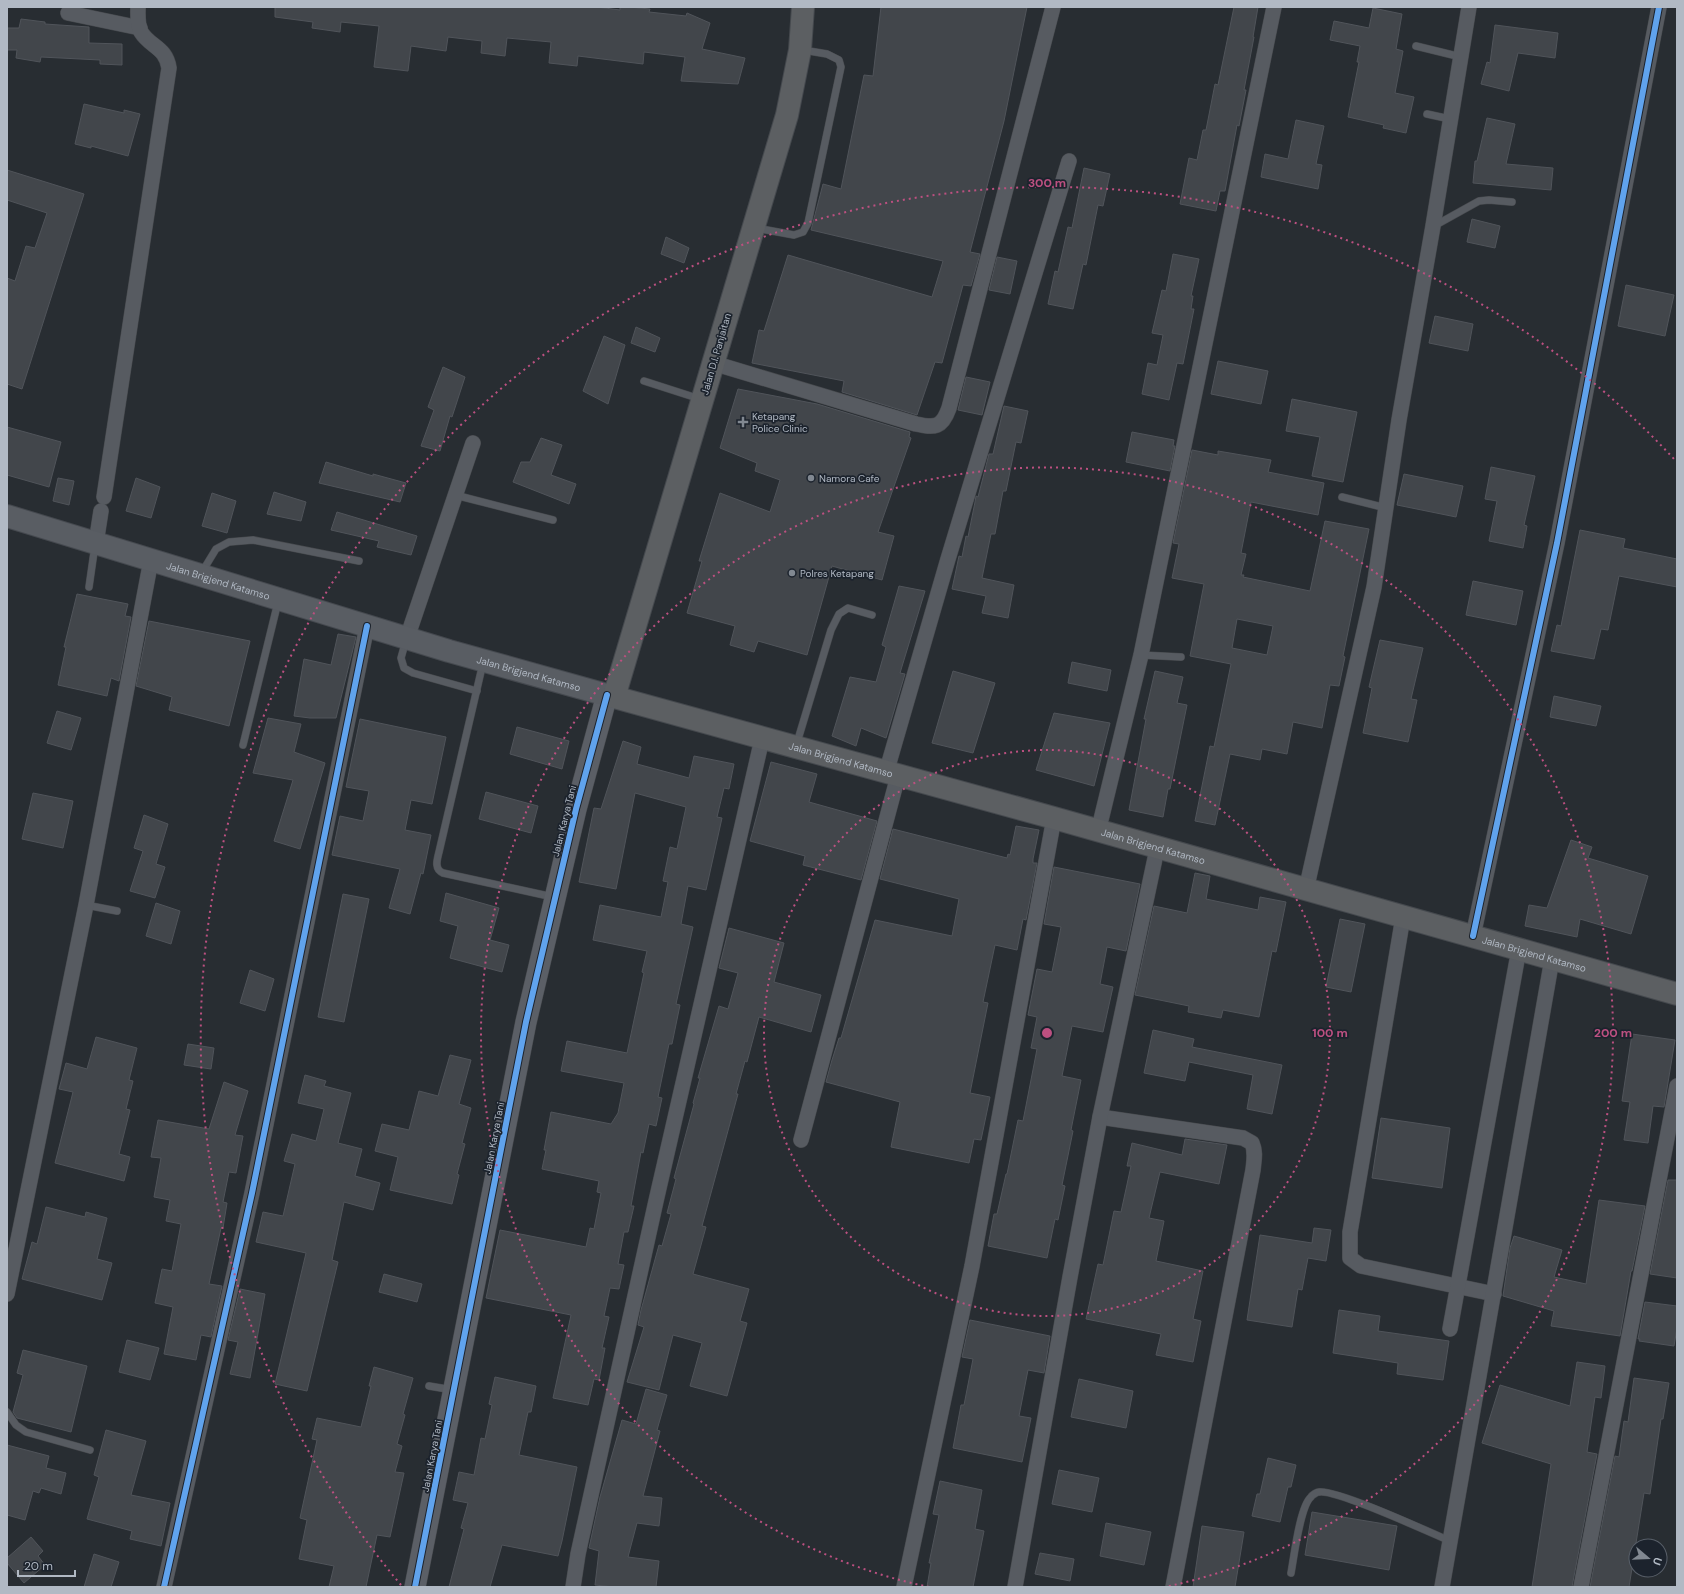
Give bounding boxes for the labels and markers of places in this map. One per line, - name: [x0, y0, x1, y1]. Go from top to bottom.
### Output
- place label: Ketapang Police Clinic: [752, 410, 808, 435]
- marker: Ketapang Police Clinic: [737, 416, 749, 428]
- place label: Namora Cafe: [819, 472, 880, 485]
- marker: Namora Cafe: [806, 473, 816, 483]
- place label: Polres Ketapang: [800, 567, 874, 580]
- marker: Polres Ketapang: [787, 568, 797, 578]
- centre of rings: [1040, 1026, 1054, 1040]

